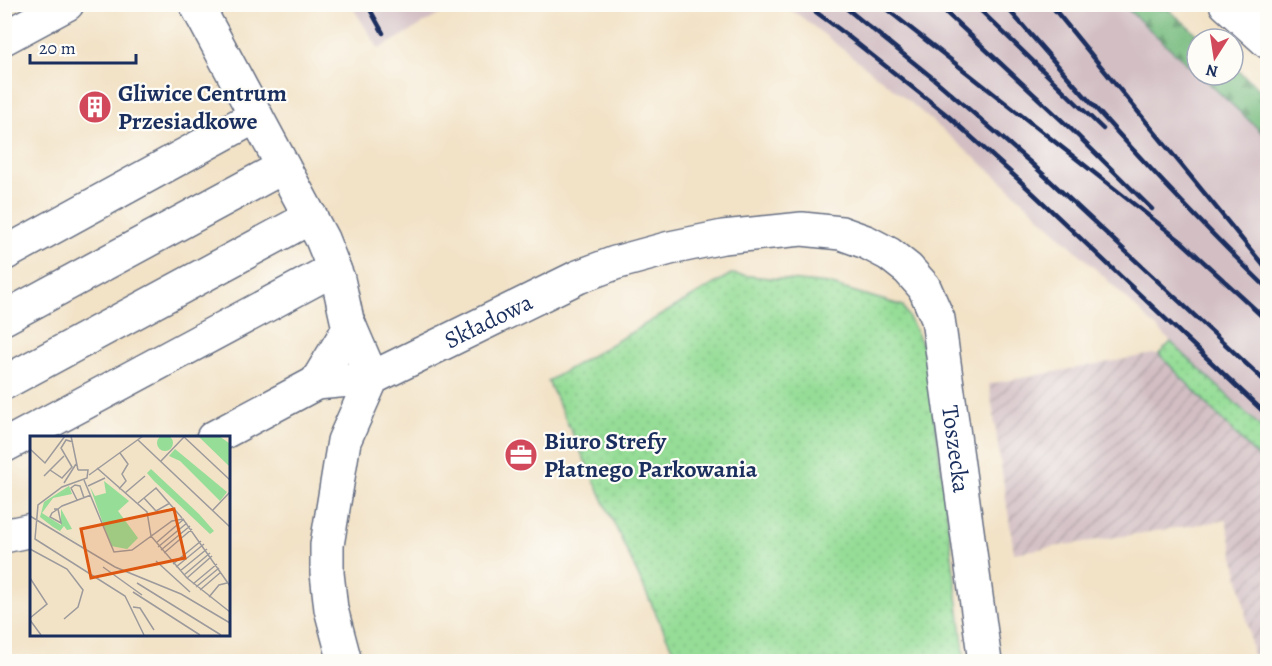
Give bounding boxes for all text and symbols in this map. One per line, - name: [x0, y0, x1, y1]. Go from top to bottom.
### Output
- scale bar: [30, 27, 136, 65]
- north arrow: [1185, 27, 1245, 87]
- text: 20 m: [39, 36, 76, 60]
- text: N: [1204, 59, 1220, 83]
- place label: Gliwice Centrum Przesiadkowe: [118, 77, 287, 137]
- building icon: Gliwice Centrum Przesiadkowe: [77, 89, 113, 125]
- street label: Składowa: [439, 285, 539, 356]
- street label: Toszecka: [934, 403, 978, 495]
- place label: Biuro Strefy Płatnego Parkowania: [544, 425, 758, 485]
- inset map: [30, 436, 230, 636]
- office icon: Biuro Strefy Płatnego Parkowania: [503, 437, 539, 473]

